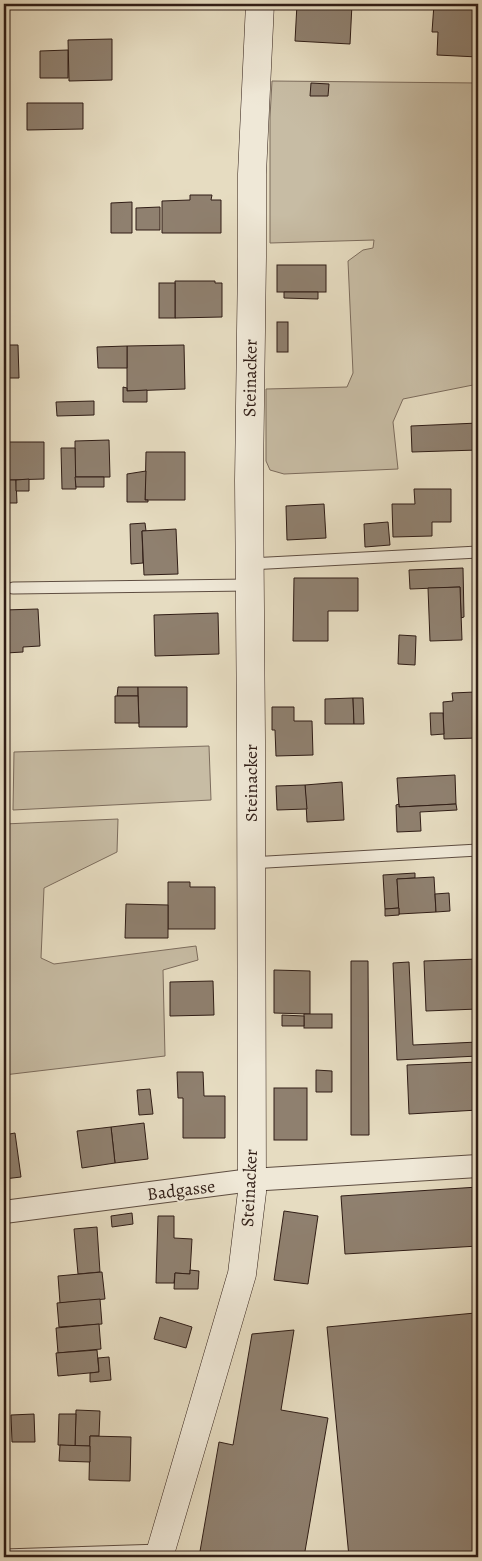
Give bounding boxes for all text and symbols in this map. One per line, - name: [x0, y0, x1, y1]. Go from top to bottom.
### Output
- street label: Steinacker: [237, 339, 263, 417]
- street label: Steinacker: [239, 744, 263, 822]
- street label: Steinacker: [235, 1148, 263, 1228]
- street label: Badgasse: [146, 1174, 216, 1206]

